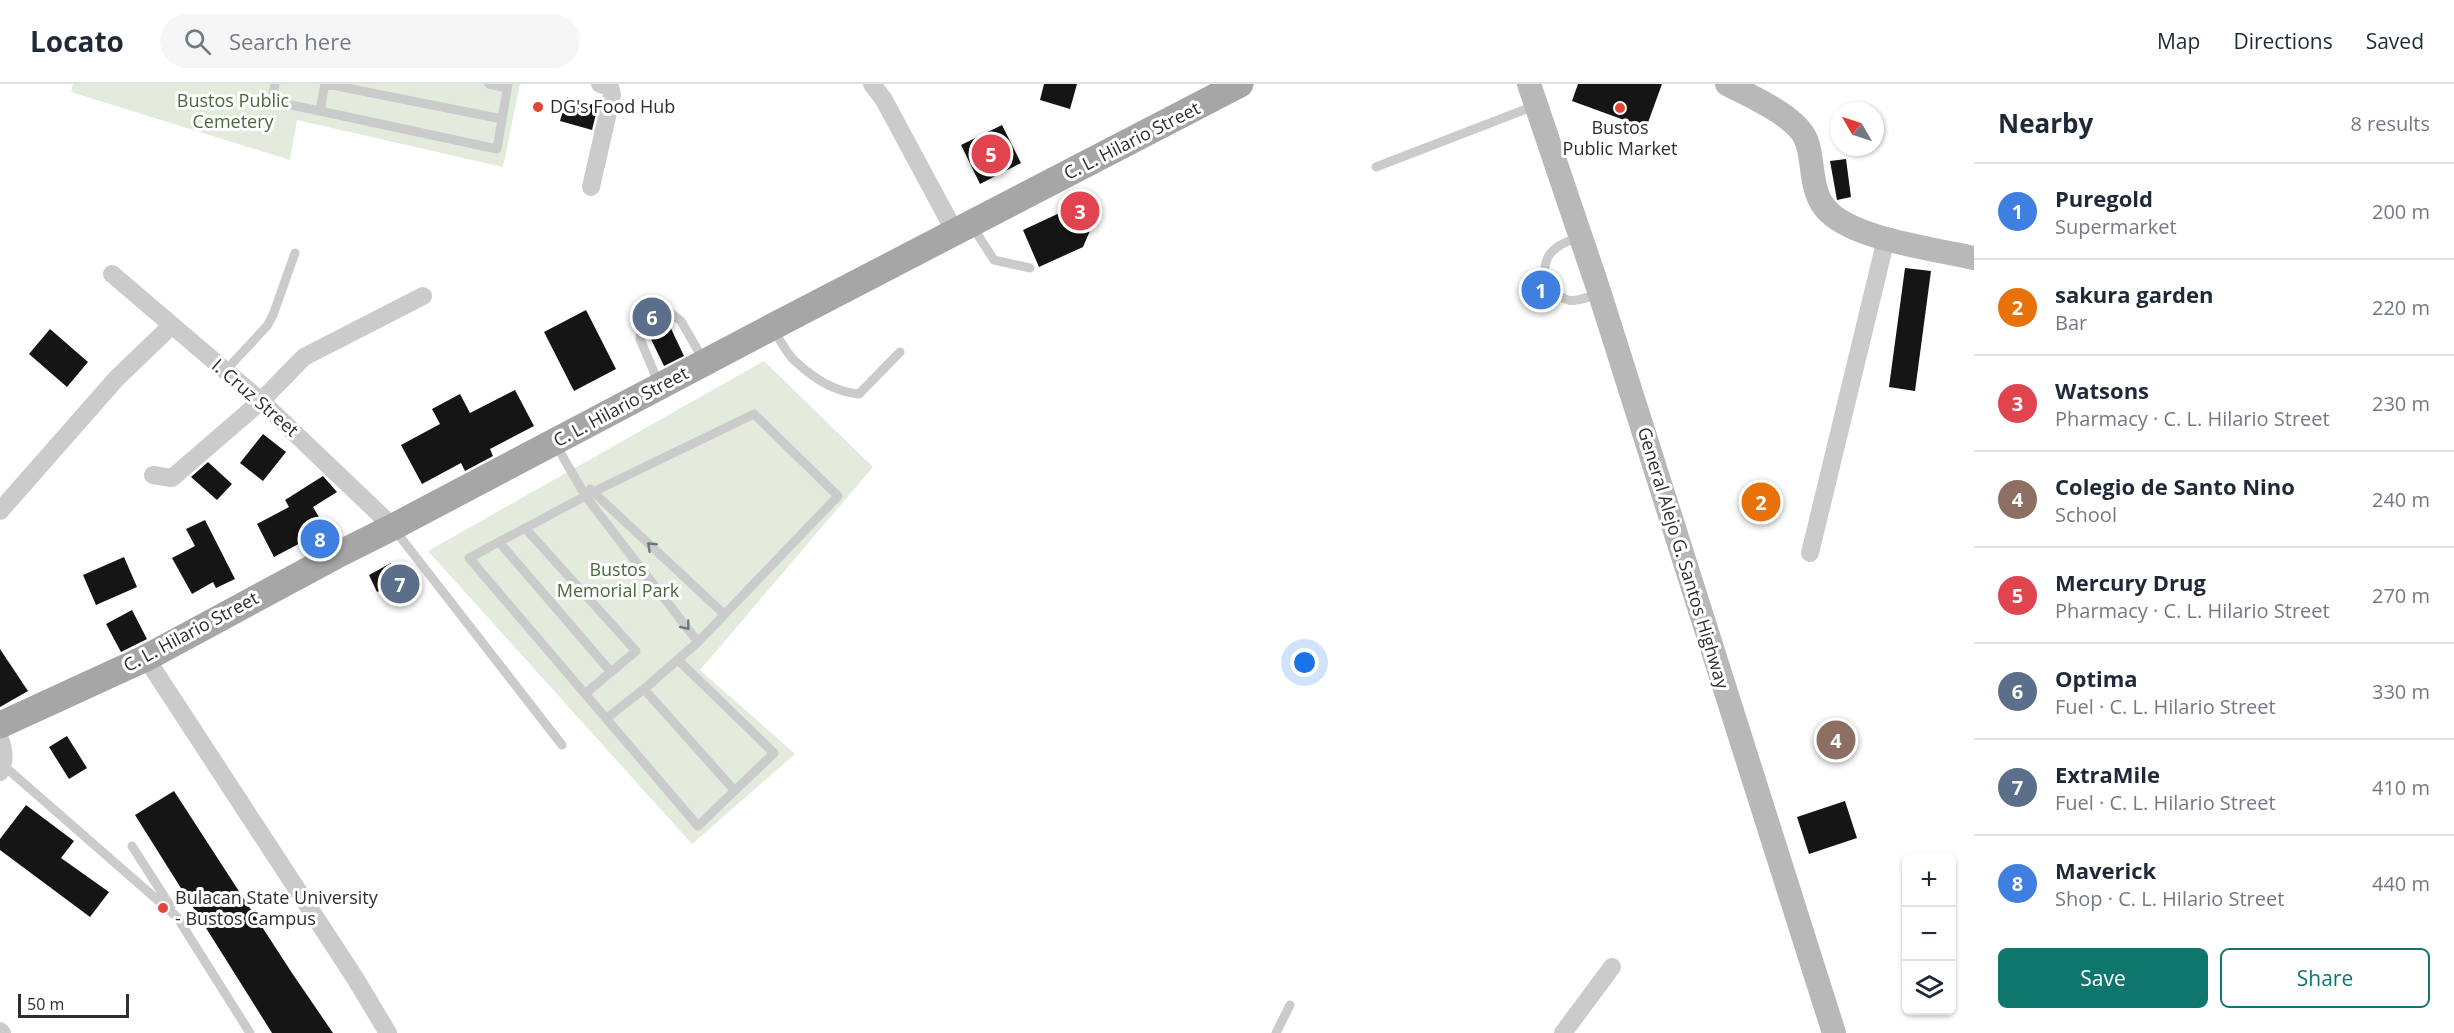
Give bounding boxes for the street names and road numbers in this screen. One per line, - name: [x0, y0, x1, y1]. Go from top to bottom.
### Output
- street label: C. L. Hilario Street: [1059, 95, 1204, 185]
- street label: I. Cruz Street: [207, 353, 304, 442]
- street label: C. L. Hilario Street: [549, 360, 692, 452]
- street label: General Alejo G. Santos Highway: [1633, 424, 1736, 692]
- street label: C. L. Hilario Street: [119, 585, 262, 677]

